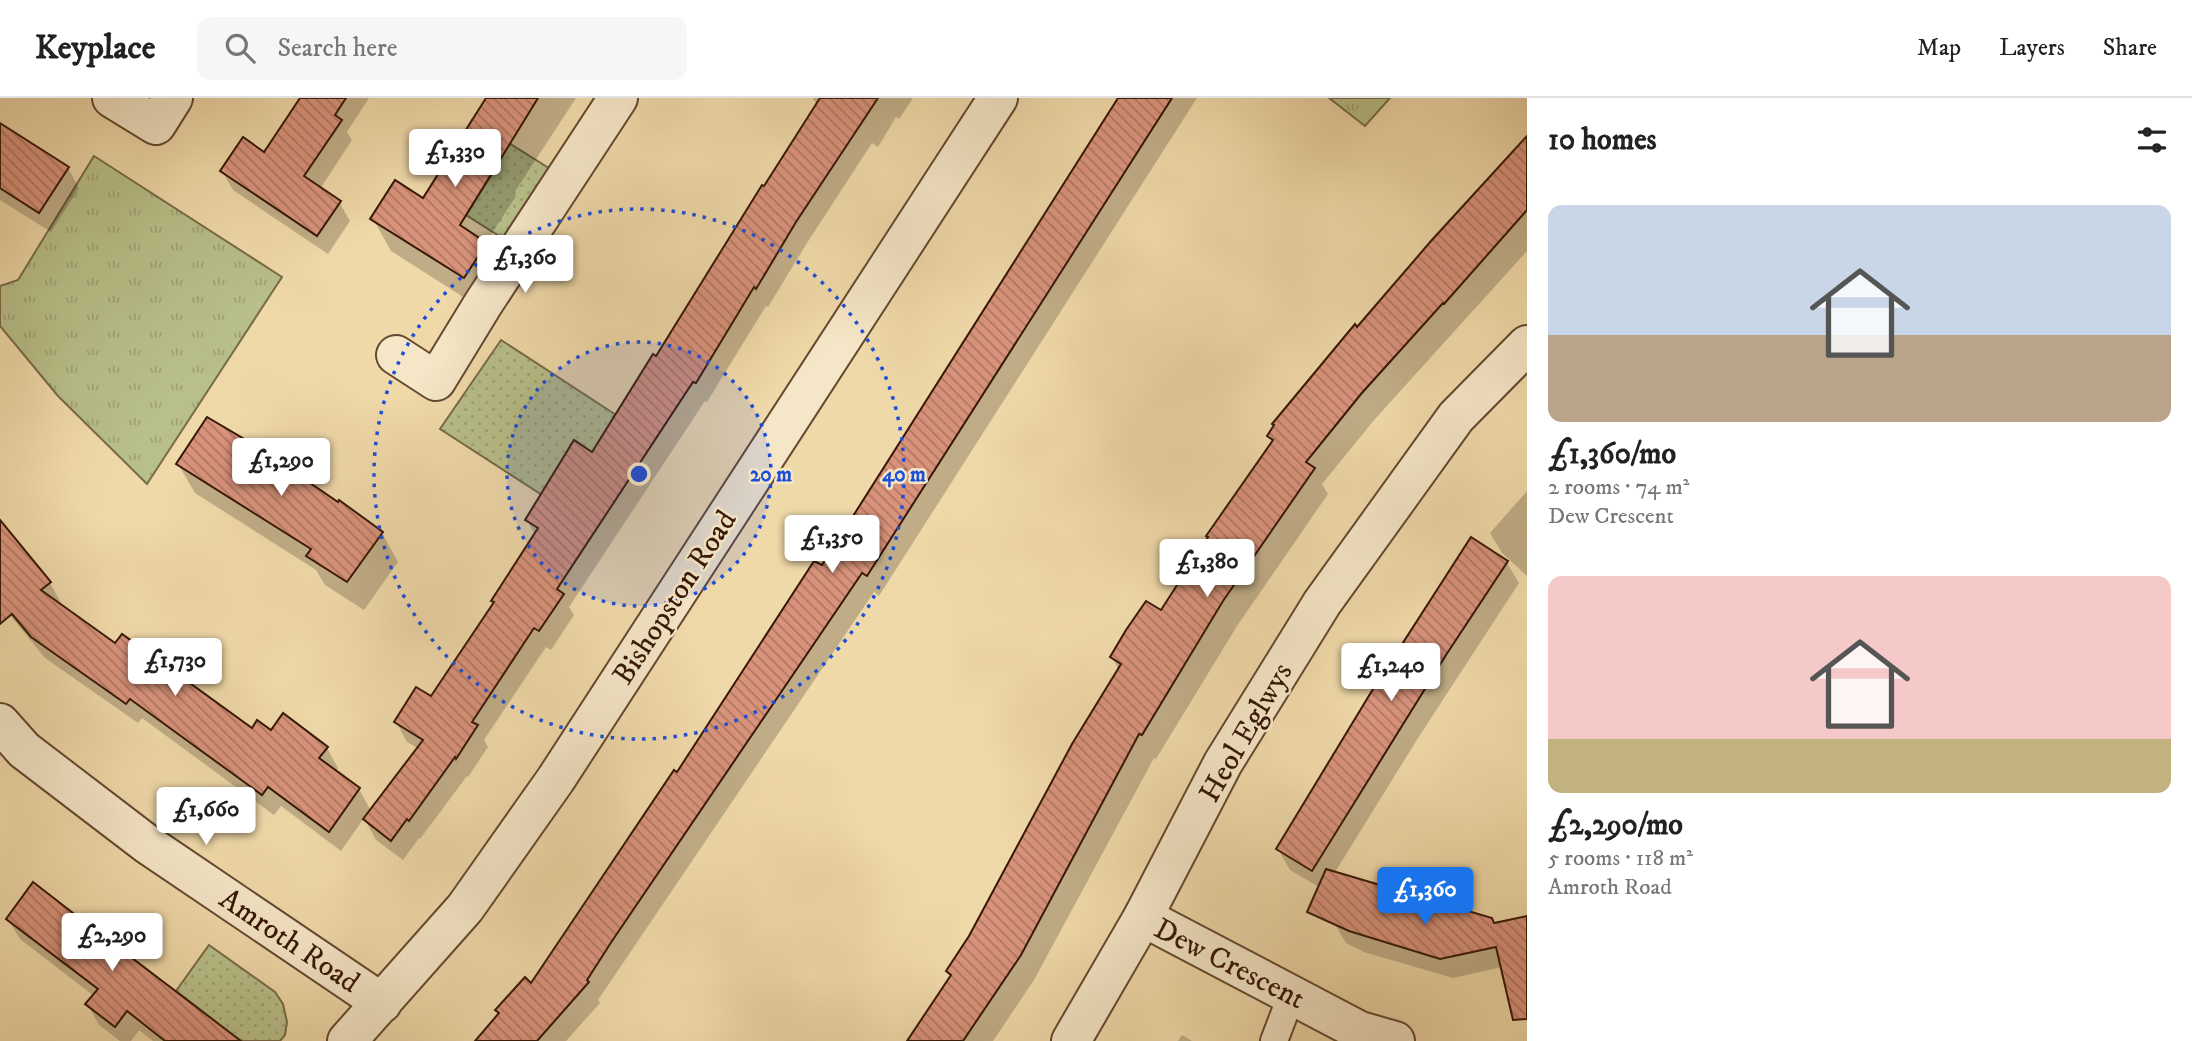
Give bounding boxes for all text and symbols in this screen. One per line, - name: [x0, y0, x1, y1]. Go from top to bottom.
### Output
- search box: [197, 17, 687, 80]
- text: Keyplace: [35, 28, 155, 69]
- icon: search: [221, 29, 259, 67]
- text: Search here: [277, 32, 398, 65]
- text: Map: [1917, 33, 1961, 63]
- text: Layers: [1999, 33, 2065, 63]
- text: Share: [2103, 33, 2157, 63]
- icon: filters: [2133, 121, 2171, 159]
- text: 10 homes: [1548, 122, 1657, 159]
- pin: £1,330: [398, 130, 512, 189]
- text: £1,330: [425, 137, 485, 166]
- pin: £1,360: [468, 236, 582, 295]
- text: £1,360: [493, 243, 557, 272]
- icon: home: [1797, 250, 1923, 376]
- text: £1,360/mo: [1548, 436, 1676, 473]
- pin: £1,290: [224, 438, 338, 498]
- text: £1,290: [248, 446, 314, 475]
- centre of rings: [627, 462, 651, 486]
- text: 20 m: [750, 462, 792, 488]
- text: 40 m: [882, 462, 926, 488]
- text: 2 rooms · 74 m²: [1548, 473, 1689, 502]
- text: Dew Crescent: [1548, 502, 1674, 531]
- street label: Bishopston Road: [605, 504, 745, 692]
- pin: £1,350: [775, 516, 889, 575]
- text: £1,350: [801, 523, 863, 552]
- pin: £1,380: [1150, 540, 1264, 599]
- text: £1,380: [1175, 547, 1239, 576]
- icon: home: [1797, 621, 1923, 747]
- pin: £1,730: [118, 638, 232, 698]
- pin: £1,240: [1334, 644, 1448, 703]
- text: £1,730: [144, 646, 206, 675]
- text: £1,240: [1357, 651, 1425, 680]
- street label: Heol Eglwys: [1192, 656, 1301, 809]
- pin: £1,660: [149, 788, 263, 847]
- text: £1,660: [173, 795, 239, 824]
- text: £2,290/mo: [1548, 807, 1683, 844]
- text: 5 rooms · 118 m²: [1548, 844, 1693, 873]
- pin: £1,360: [1368, 868, 1482, 927]
- text: Amroth Road: [1548, 873, 1672, 902]
- text: £1,360: [1393, 875, 1457, 904]
- street label: Amroth Road: [212, 881, 366, 1002]
- street label: Dew Crescent: [1148, 911, 1311, 1018]
- pin: £2,290: [55, 914, 169, 973]
- text: £2,290: [78, 921, 146, 950]

